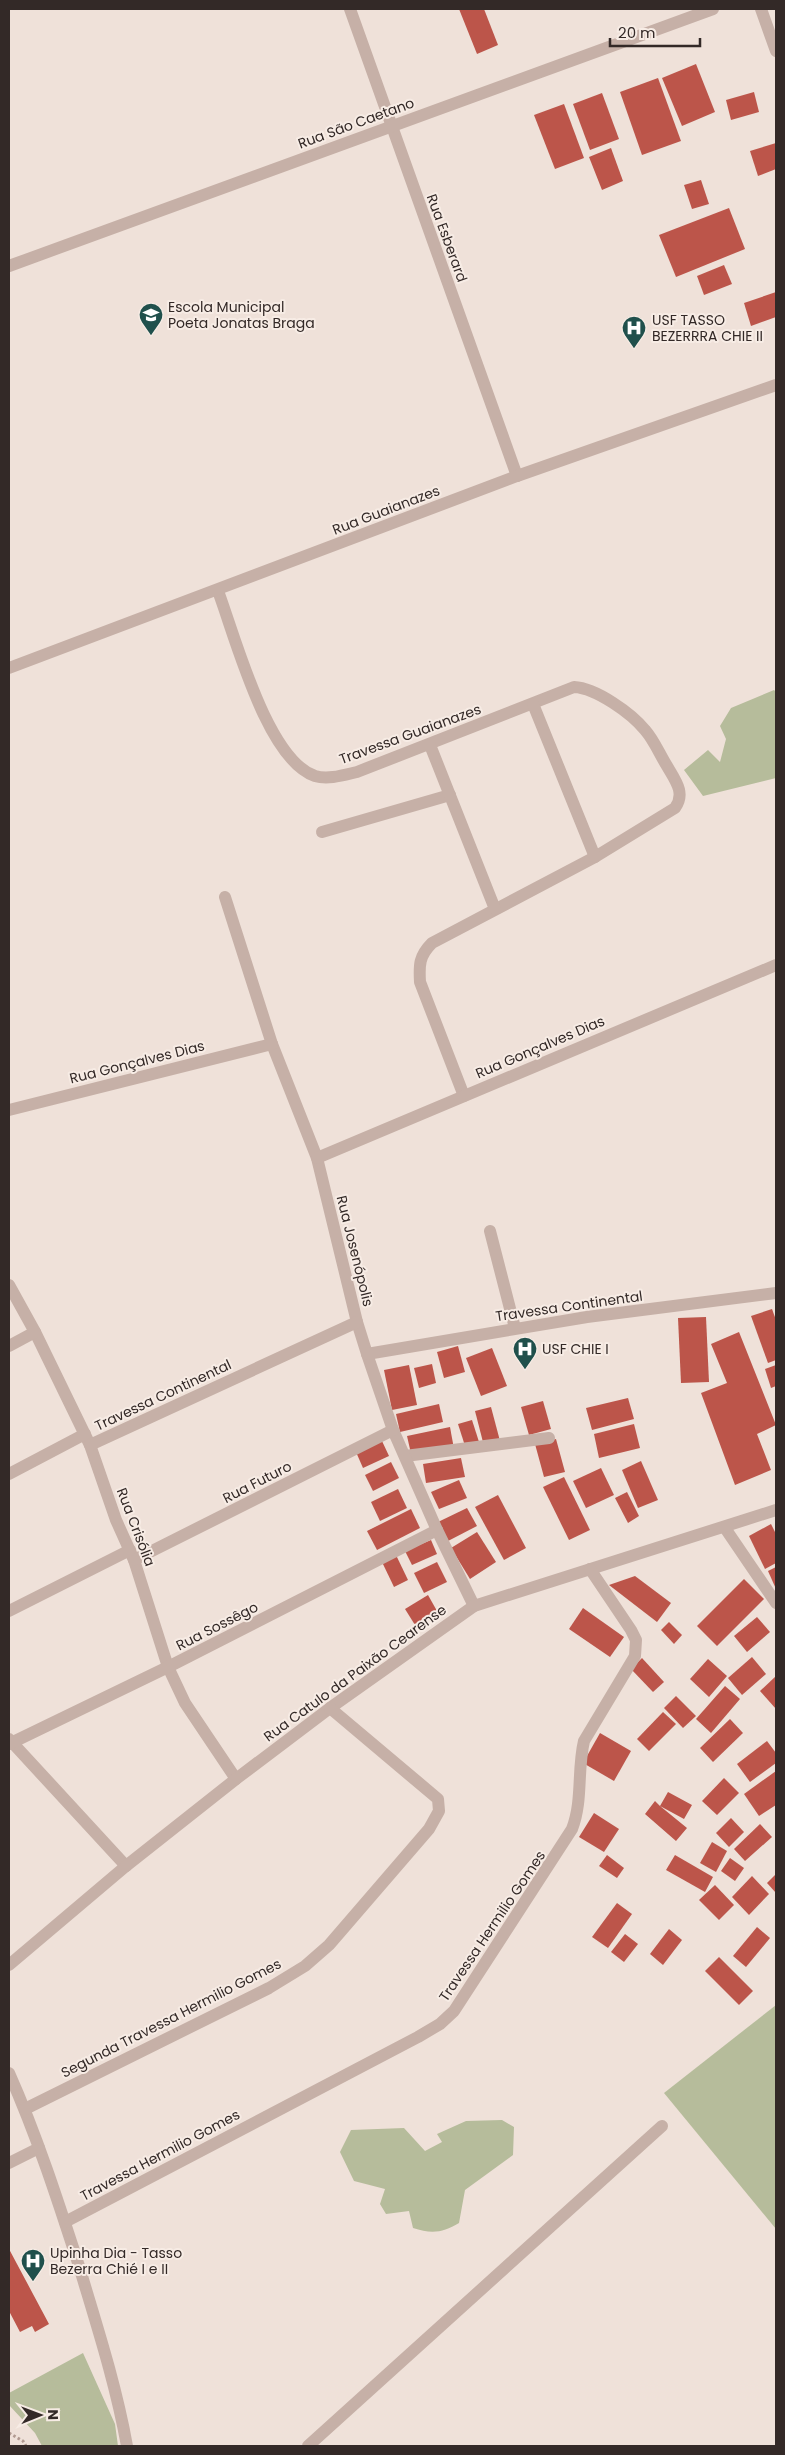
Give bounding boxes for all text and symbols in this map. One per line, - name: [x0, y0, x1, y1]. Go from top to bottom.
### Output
- scale bar: [610, 15, 700, 47]
- text: 20 m: [618, 22, 656, 43]
- street label: Rua São Caetano: [295, 93, 417, 153]
- street label: Rua Esberard: [422, 191, 472, 285]
- place label: Escola Municipal Poeta Jonatas Braga: [168, 297, 315, 333]
- school or university icon: Escola Municipal Poeta Jonatas Braga: [138, 302, 164, 336]
- place label: USF TASSO BEZERRRA CHIE II: [652, 310, 763, 346]
- hospital icon: USF TASSO BEZERRRA CHIE II: [621, 315, 647, 349]
- street label: Rua Guaianazes: [329, 480, 443, 540]
- street label: Travessa Guaianazes: [336, 699, 484, 769]
- street label: Rua Gonçalves Dias: [472, 1011, 608, 1083]
- street label: Rua Gonçalves Dias: [67, 1036, 207, 1088]
- street label: Rua Josenópolis: [332, 1193, 378, 1309]
- street label: Travessa Continental: [494, 1286, 644, 1326]
- hospital icon: USF CHIE I: [512, 1336, 538, 1370]
- place label: USF CHIE I: [542, 1339, 609, 1359]
- street label: Travessa Continental: [91, 1355, 235, 1435]
- street label: Rua Futuro: [219, 1456, 295, 1508]
- street label: Rua Crisólia: [112, 1485, 160, 1569]
- street label: Rua Sossêgo: [173, 1597, 261, 1655]
- street label: Rua Catulo da Paixão Cearense: [260, 1600, 451, 1746]
- street label: Travessa Hermilio Gomes: [434, 1847, 550, 2005]
- street label: Segunda Travessa Hermilio Gomes: [57, 1954, 285, 2082]
- street label: Travessa Hermilio Gomes: [77, 2104, 243, 2206]
- place label: Upinha Dia - Tasso Bezerra Chié I e II: [50, 2243, 182, 2279]
- hospital icon: Upinha Dia - Tasso Bezerra Chié I e II: [20, 2248, 46, 2282]
- north arrow: [15, 2390, 65, 2440]
- text: N: [43, 2409, 63, 2420]

